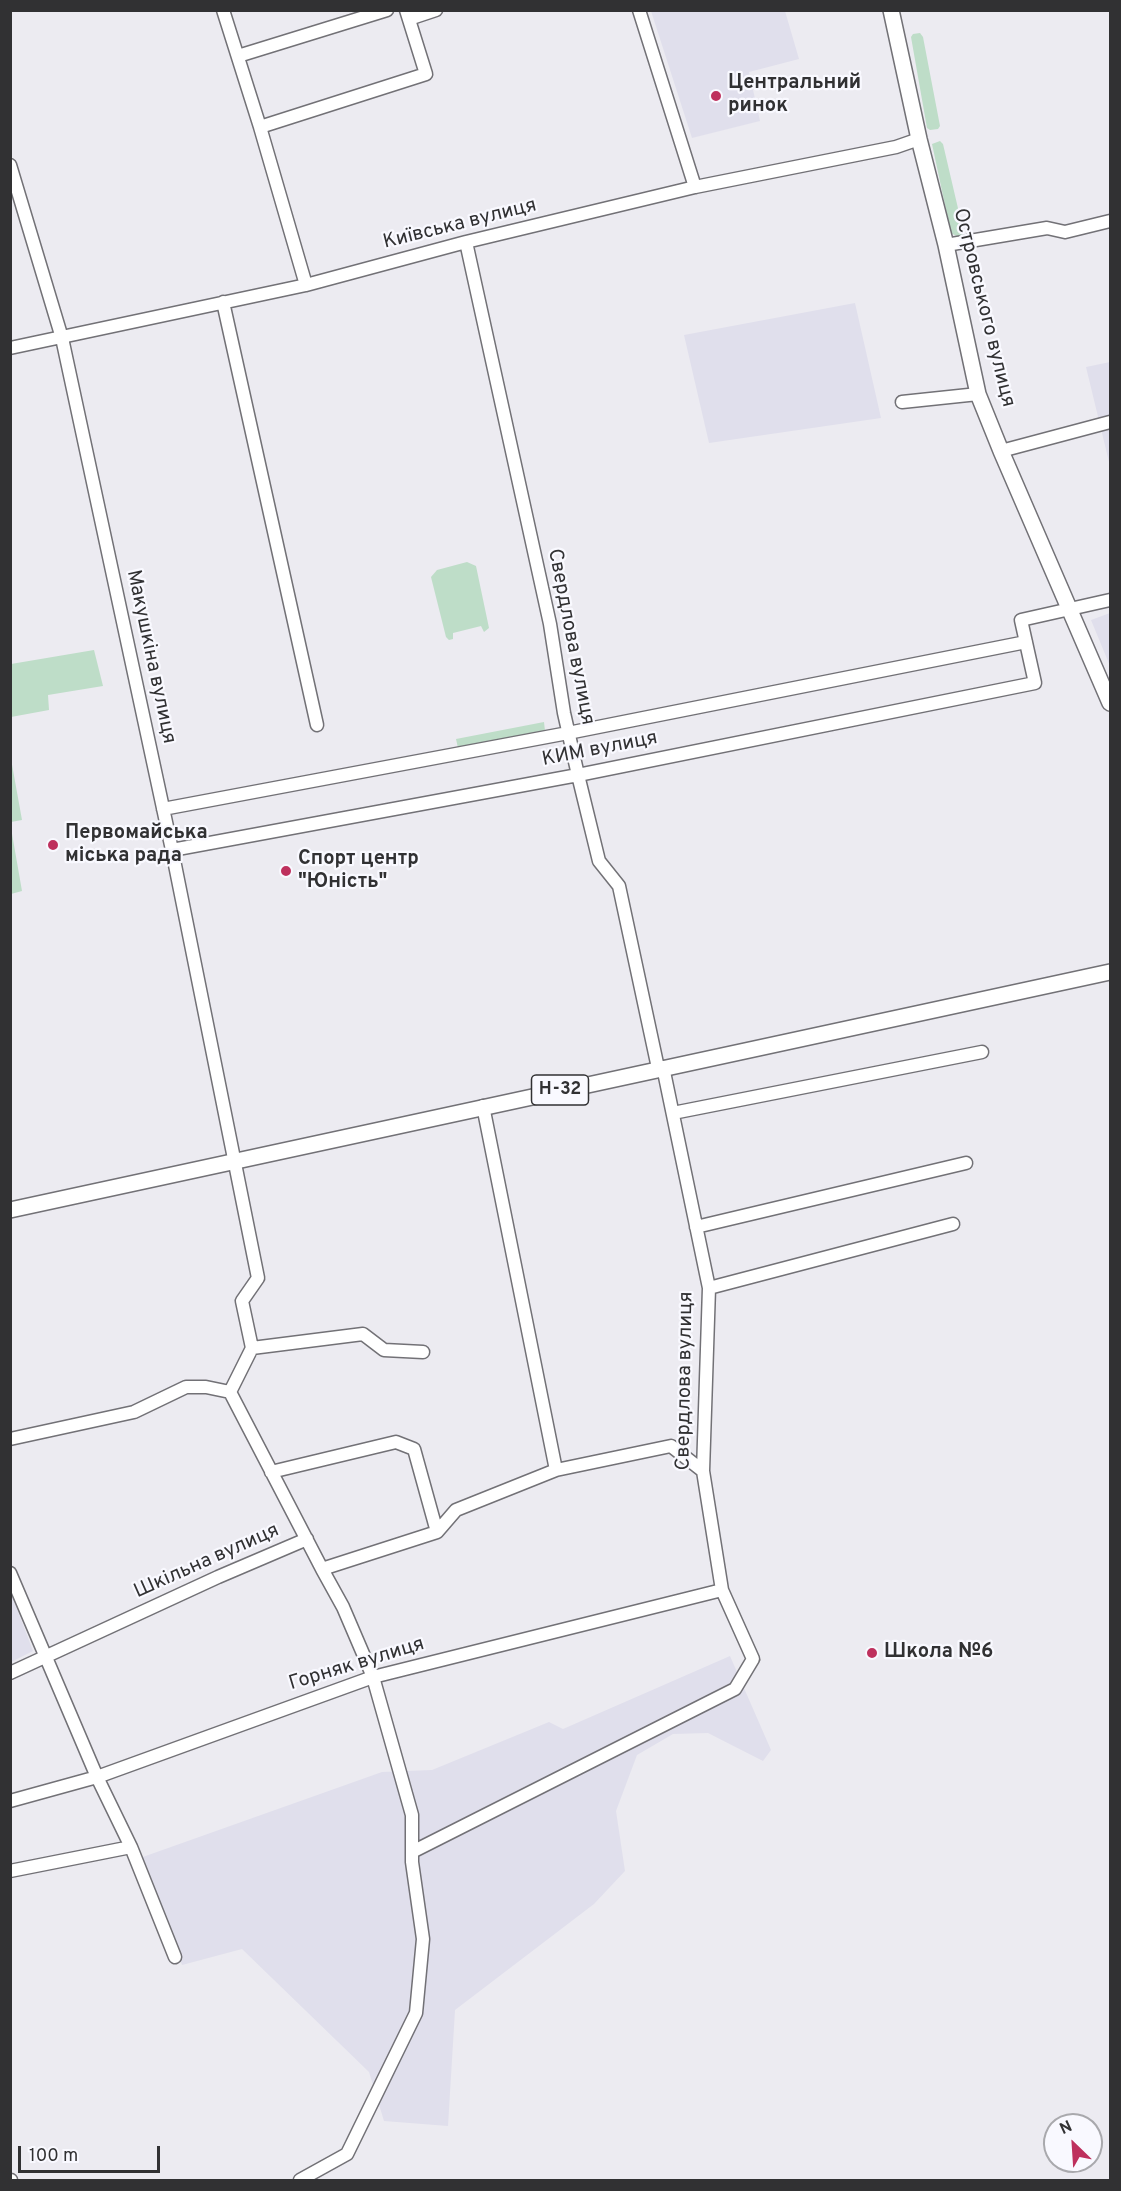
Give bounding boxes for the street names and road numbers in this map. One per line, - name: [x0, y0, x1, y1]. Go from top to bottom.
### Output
- street label: Київська вулиця: [381, 194, 539, 256]
- street label: Островського вулиця: [947, 206, 1019, 410]
- street label: Свердлова вулиця: [541, 547, 599, 727]
- street label: Макушкіна вулиця: [120, 568, 180, 746]
- street label: КИМ вулиця: [540, 727, 660, 773]
- road number: Н-32: [532, 1075, 588, 1105]
- street label: Свердлова вулиця: [672, 1291, 700, 1471]
- street label: Шкільна вулиця: [131, 1519, 283, 1605]
- street label: Горняк вулиця: [286, 1633, 428, 1697]

